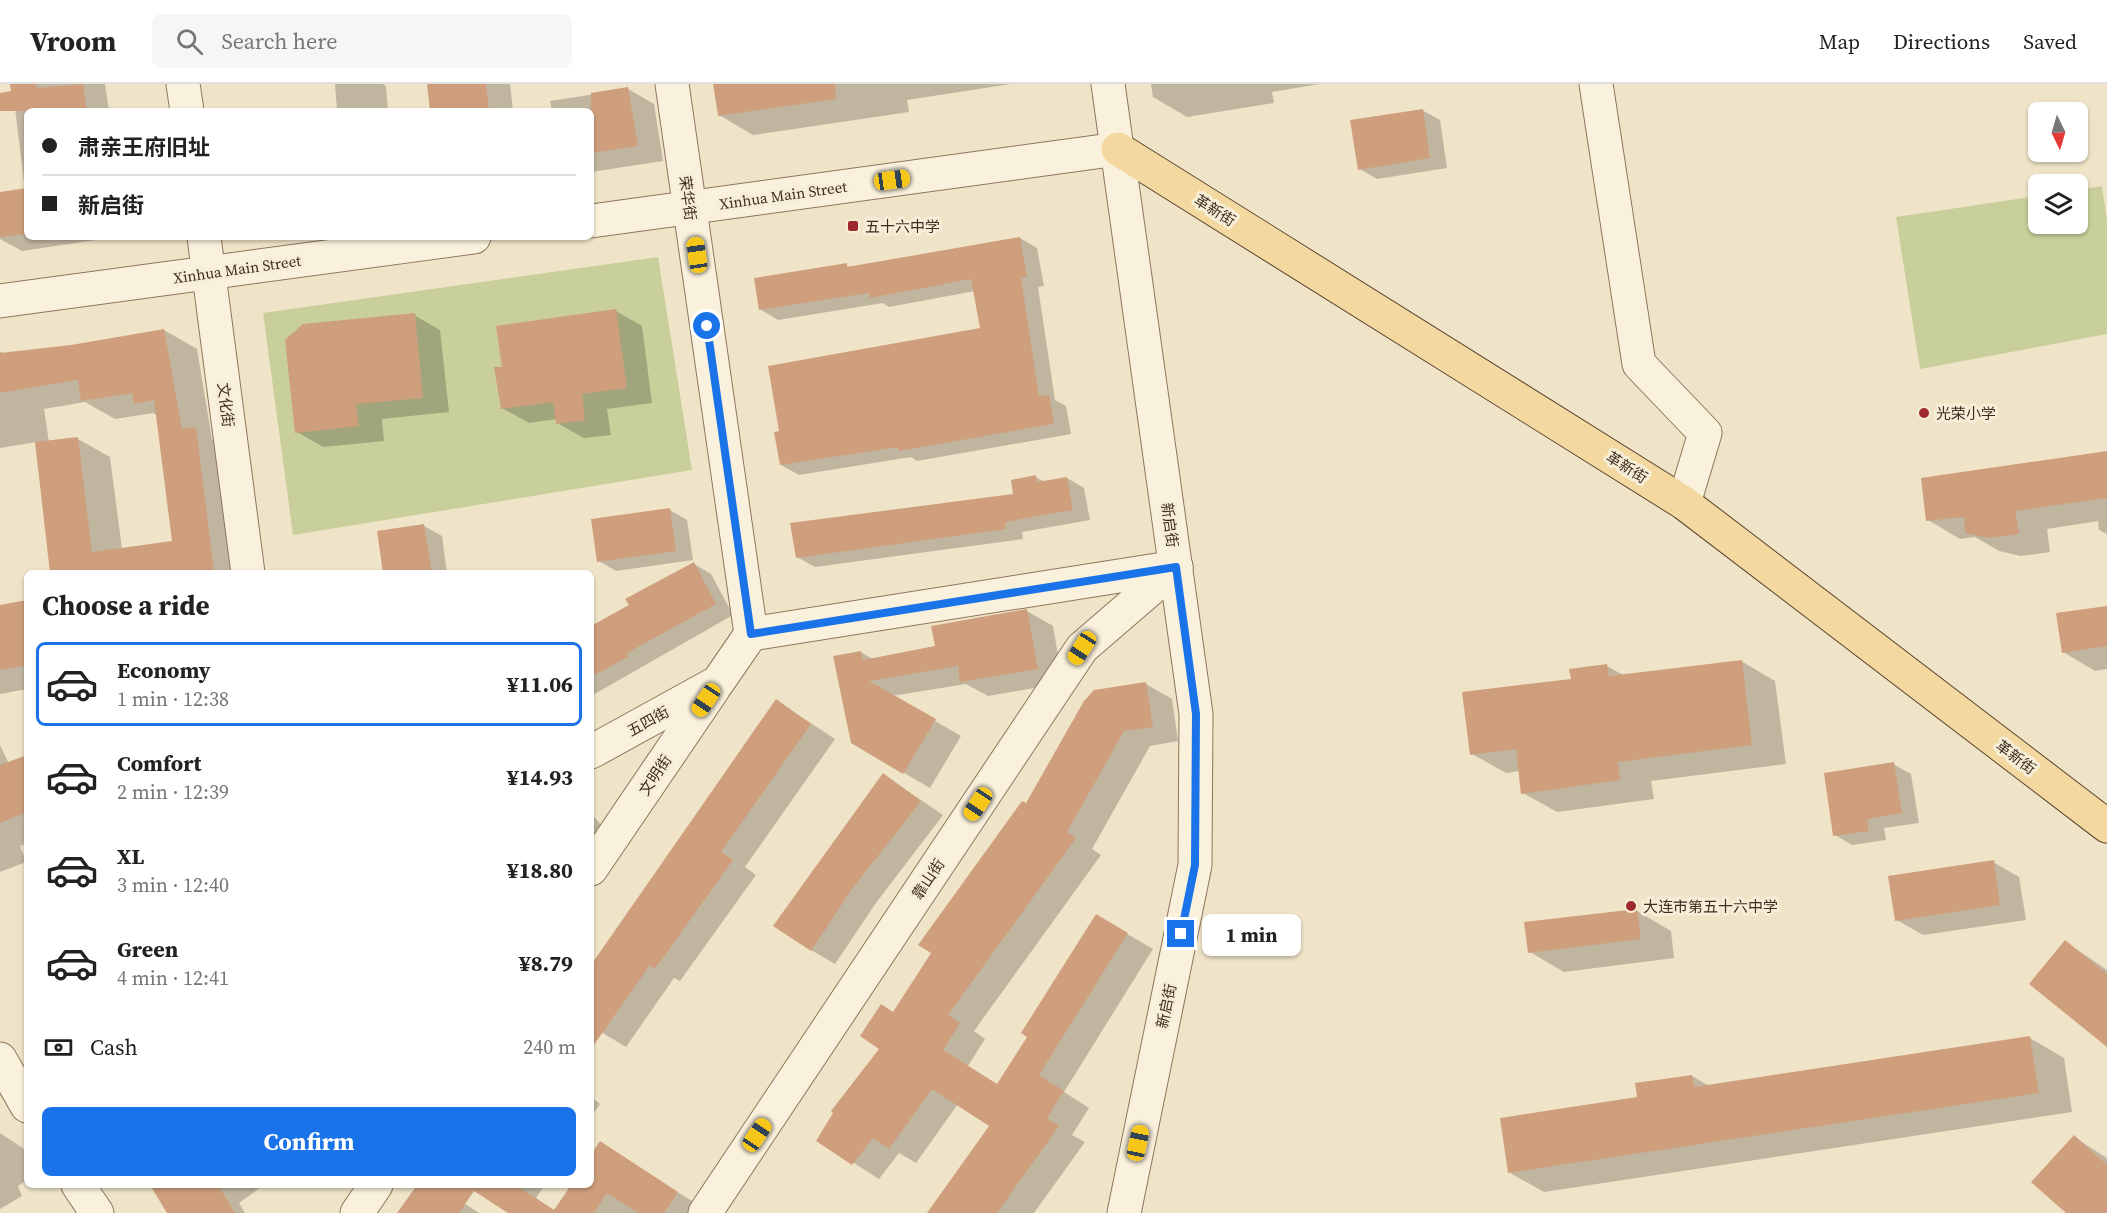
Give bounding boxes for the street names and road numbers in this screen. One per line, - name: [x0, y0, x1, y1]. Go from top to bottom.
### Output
- street label: 荣华街: [674, 174, 702, 222]
- street label: Xinhua Main Street: [718, 176, 848, 214]
- street label: 革新街: [1190, 189, 1240, 231]
- street label: Xinhua Main Street: [172, 250, 302, 288]
- street label: 文化街: [213, 381, 239, 429]
- street label: 革新街: [1602, 446, 1652, 488]
- street label: 新启街: [1156, 501, 1184, 549]
- street label: 五四街: [623, 701, 673, 741]
- street label: 革新街: [1992, 735, 2040, 779]
- street label: 文明街: [634, 750, 676, 800]
- street label: 靠山街: [907, 854, 949, 904]
- street label: 新启街: [1151, 982, 1181, 1030]

